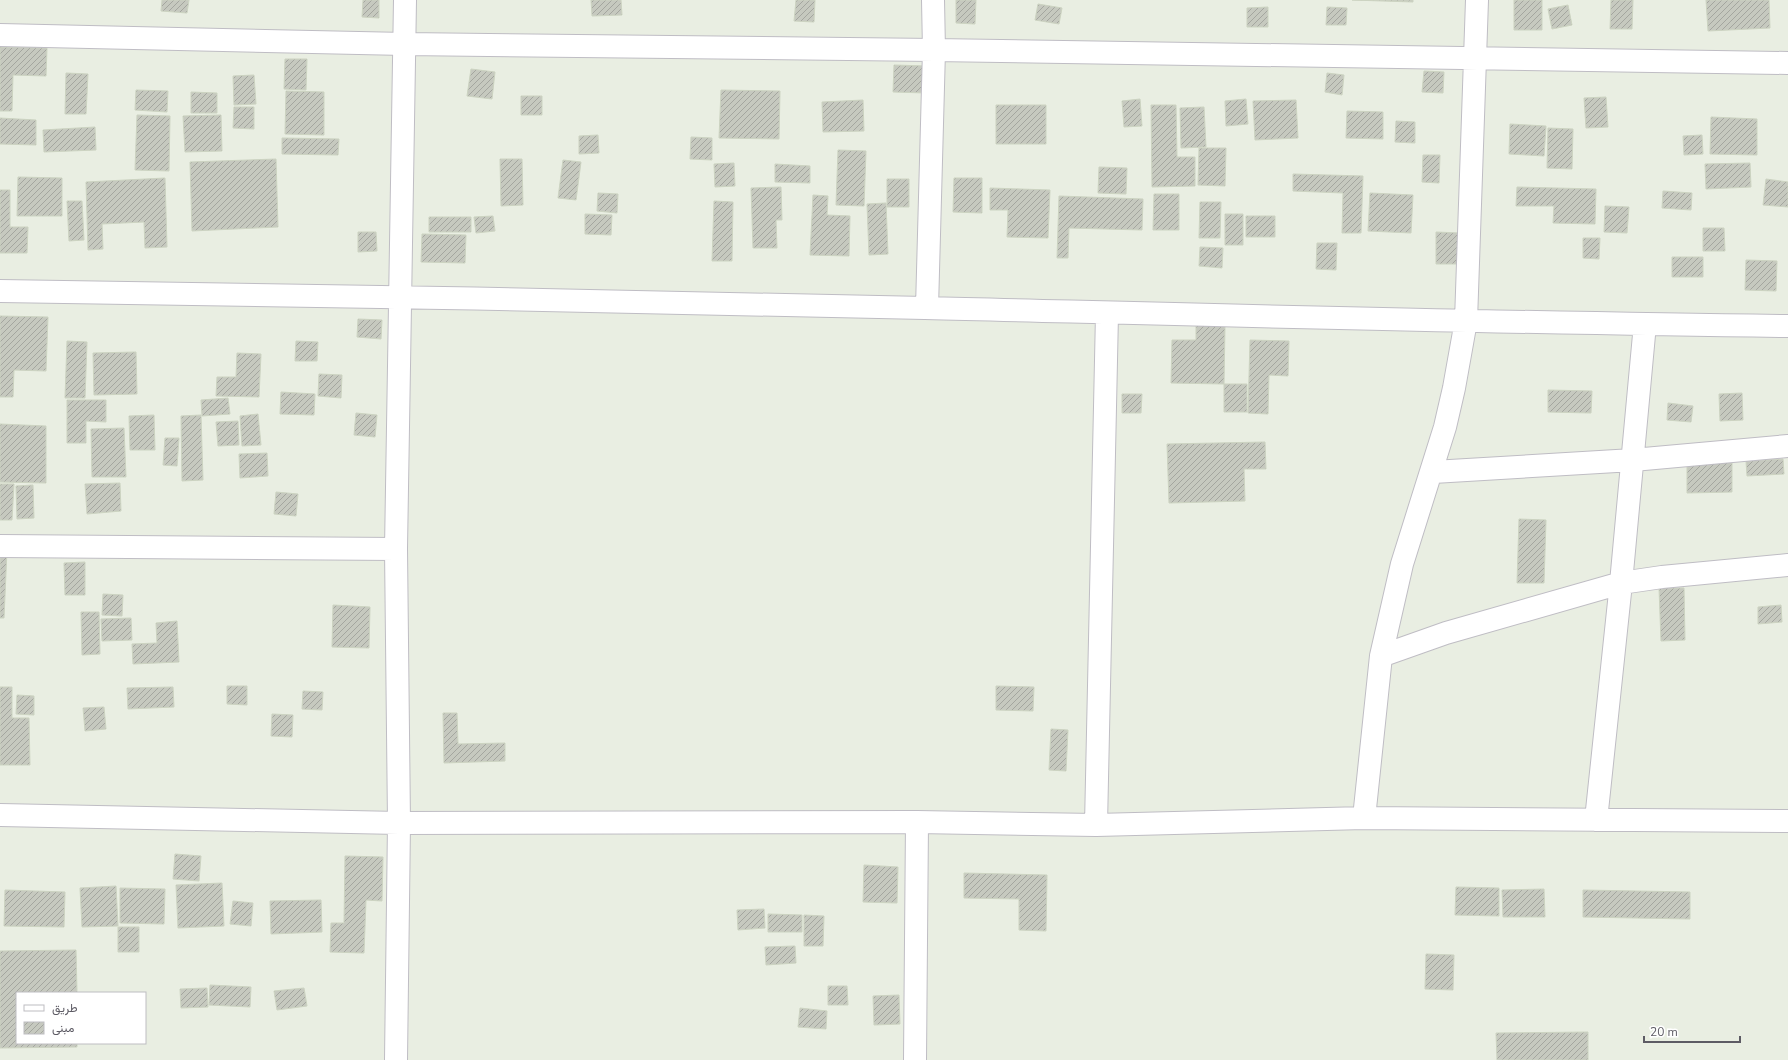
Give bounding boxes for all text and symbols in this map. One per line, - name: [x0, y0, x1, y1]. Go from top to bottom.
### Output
- legend: [16, 992, 146, 1044]
- text: طريق: [52, 1000, 78, 1016]
- scale bar: [1644, 1018, 1740, 1044]
- text: مبنى: [52, 1020, 74, 1036]
- text: 20 m: [1650, 1024, 1678, 1040]

